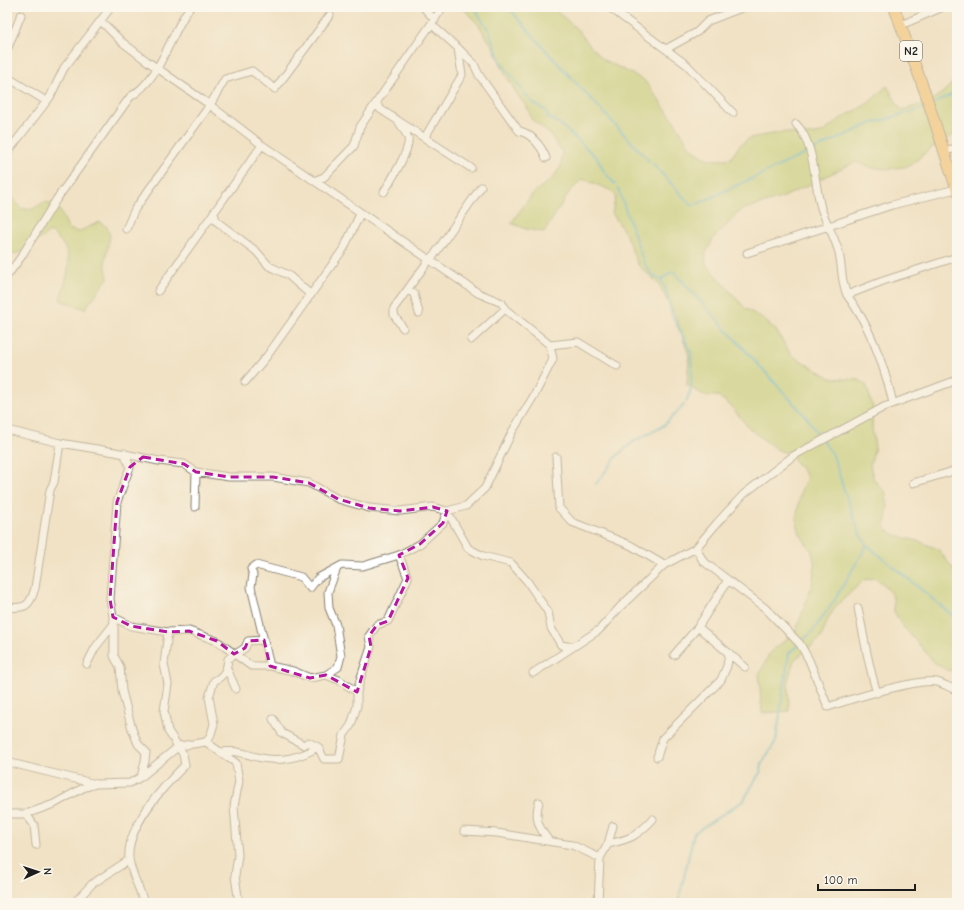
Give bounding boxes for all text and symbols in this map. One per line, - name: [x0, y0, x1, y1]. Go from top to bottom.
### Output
- road number: N2: [900, 41, 922, 61]
- north arrow: [18, 852, 58, 892]
- scale bar: [818, 866, 915, 892]
- text: N: [41, 868, 54, 875]
- text: 100 m: [824, 873, 857, 887]

